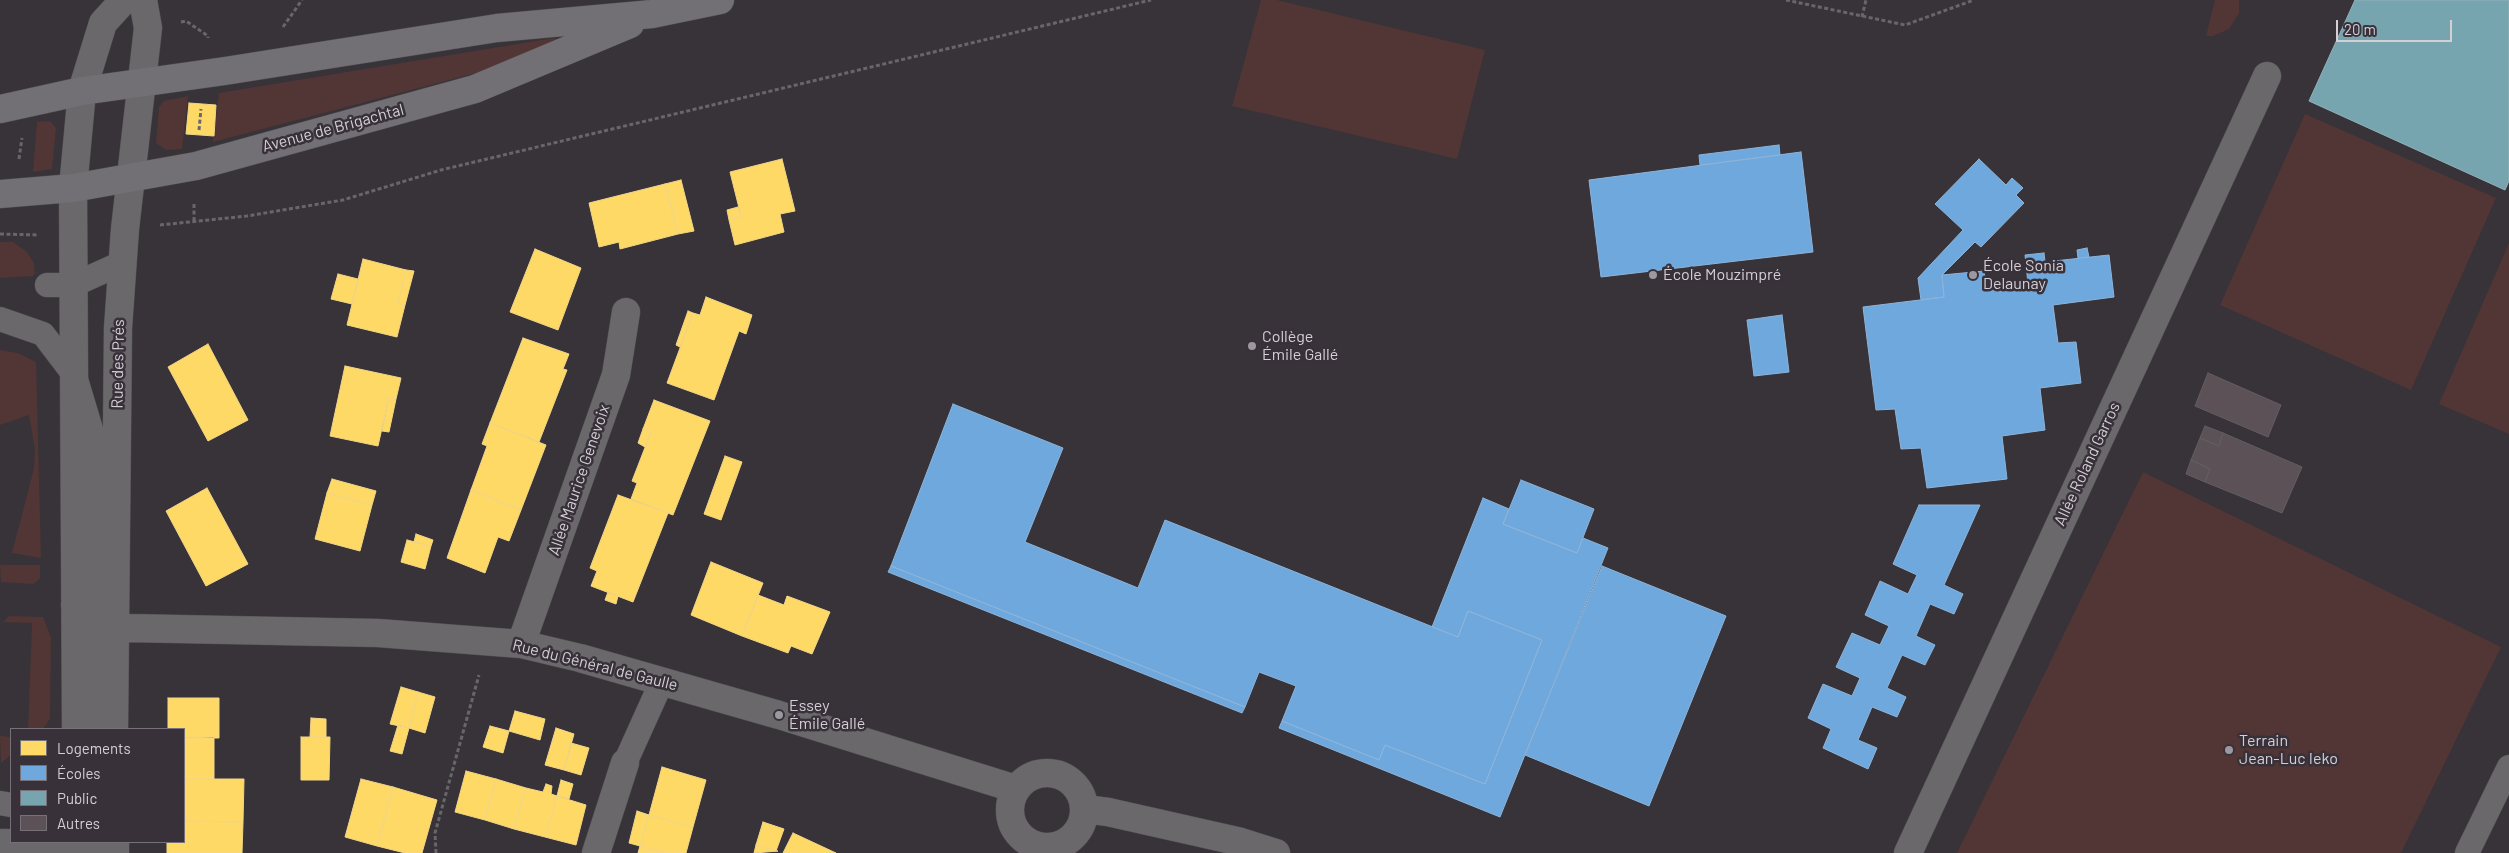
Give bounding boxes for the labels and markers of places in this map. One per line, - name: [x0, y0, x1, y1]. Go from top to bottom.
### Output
- place label: École Sonia Delaunay: [1983, 256, 2064, 294]
- place label: École Mouzimpré: [1663, 265, 1781, 285]
- marker: École Mouzimpré: [1647, 269, 1659, 281]
- marker: École Sonia Delaunay: [1967, 269, 1979, 281]
- place label: Collège Émile Gallé: [1262, 327, 1338, 365]
- marker: Collège Émile Gallé: [1246, 340, 1258, 352]
- place label: Essey Émile Gallé: [789, 696, 865, 734]
- marker: Essey Émile Gallé: [773, 709, 785, 721]
- place label: Terrain Jean-Luc Ieko: [2239, 731, 2338, 769]
- marker: Terrain Jean-Luc Ieko: [2223, 744, 2235, 756]

